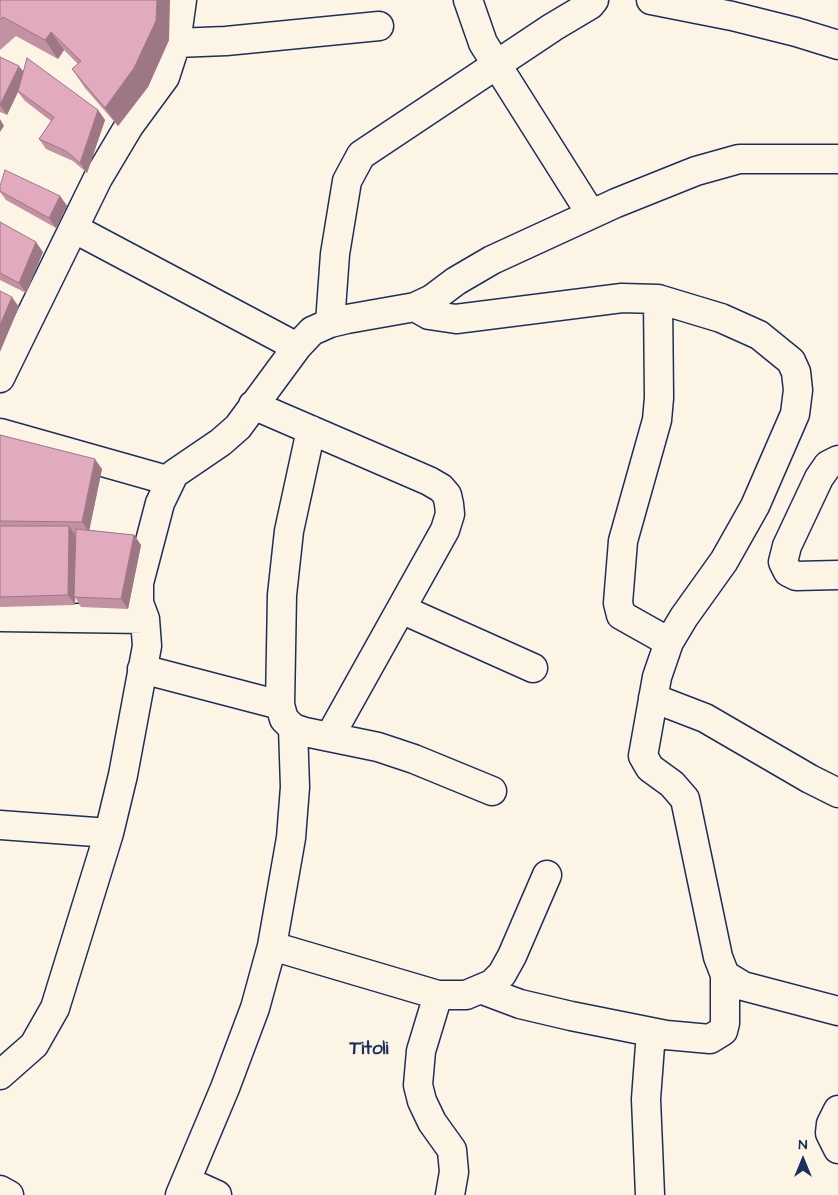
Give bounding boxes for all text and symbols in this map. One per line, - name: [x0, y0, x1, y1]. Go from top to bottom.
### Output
- district label: Titoli: [350, 1039, 388, 1061]
- north arrow: [778, 1135, 828, 1185]
- text: N: [799, 1135, 807, 1155]

